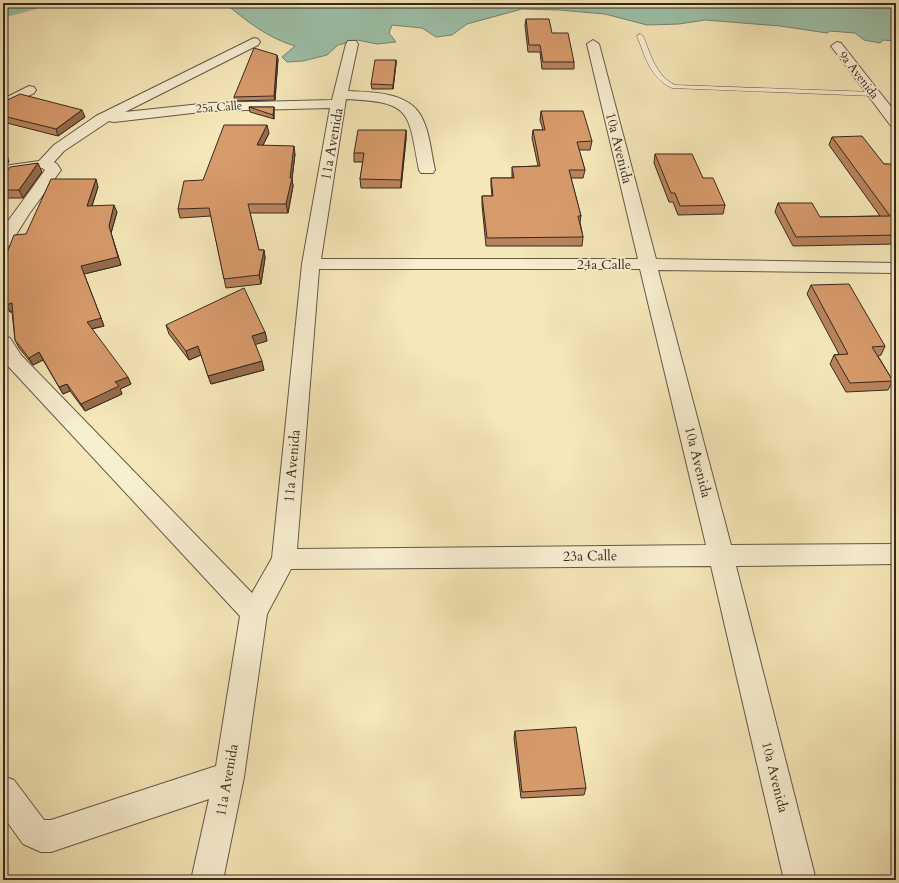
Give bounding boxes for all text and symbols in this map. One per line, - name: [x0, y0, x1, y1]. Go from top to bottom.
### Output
- street label: 9a Avenida: [835, 48, 883, 103]
- street label: 25a Calle: [195, 97, 243, 117]
- street label: 11a Avenida: [316, 106, 348, 182]
- street label: 10a Avenida: [601, 110, 637, 186]
- street label: 24a Calle: [577, 255, 631, 274]
- street label: 10a Avenida: [680, 424, 716, 500]
- street label: 11a Avenida: [279, 429, 305, 503]
- street label: 23a Calle: [563, 546, 617, 566]
- street label: 10a Avenida: [757, 739, 793, 815]
- street label: 11a Avenida: [211, 742, 243, 818]

